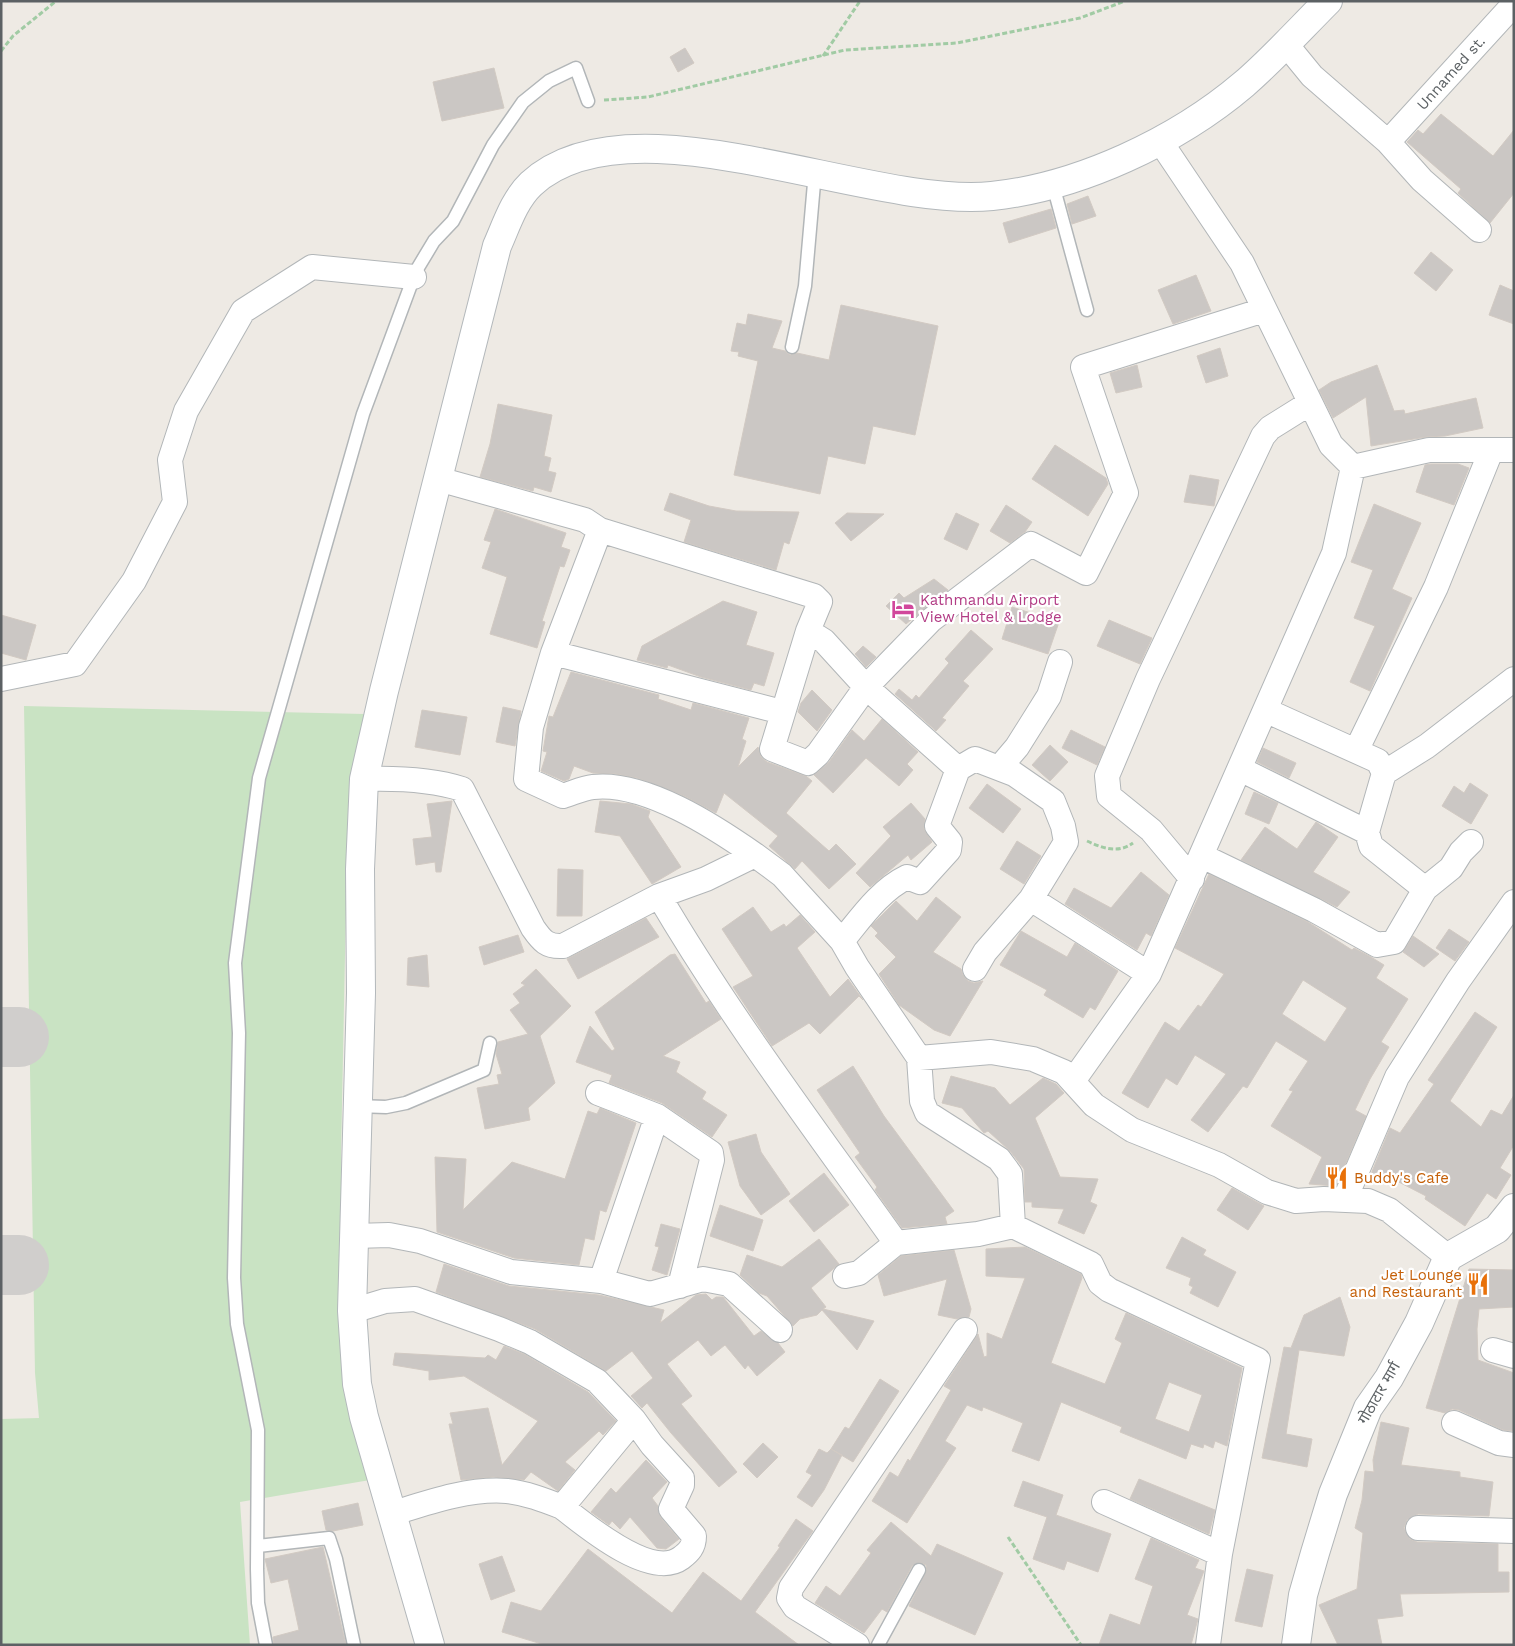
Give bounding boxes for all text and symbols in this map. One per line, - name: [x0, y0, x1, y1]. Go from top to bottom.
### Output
- street label: Unnamed st.: [1413, 32, 1489, 114]
- place label: Kathmandu Airport View Hotel & Lodge: [920, 591, 1062, 626]
- hotel icon: Kathmandu Airport View Hotel & Lodge: [890, 596, 916, 622]
- restaurant icon: Buddy's Cafe: [1324, 1165, 1350, 1191]
- place label: Buddy's Cafe: [1354, 1169, 1449, 1187]
- place label: Jet Lounge and Restaurant: [1350, 1266, 1463, 1301]
- restaurant icon: Jet Lounge and Restaurant: [1465, 1271, 1491, 1297]
- street label: गोठाटार मार्ग: [1354, 1358, 1405, 1427]

